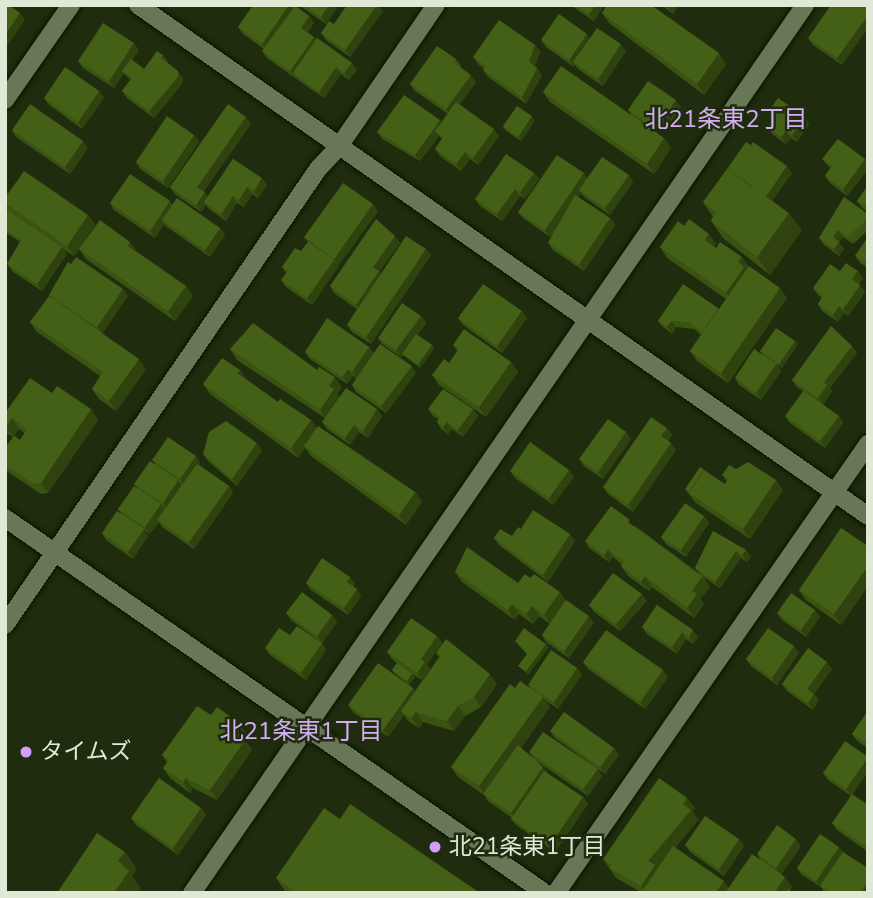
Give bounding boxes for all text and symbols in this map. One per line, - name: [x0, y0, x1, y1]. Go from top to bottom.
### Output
- district label: 北21条東2丁目: [644, 106, 808, 134]
- district label: 北21条東1丁目: [219, 718, 383, 746]
- place label: タイムズ: [40, 738, 132, 766]
- marker: タイムズ: [18, 744, 34, 760]
- place label: 北21条東1丁目: [449, 833, 605, 861]
- marker: 北21条東1丁目: [427, 839, 443, 855]

